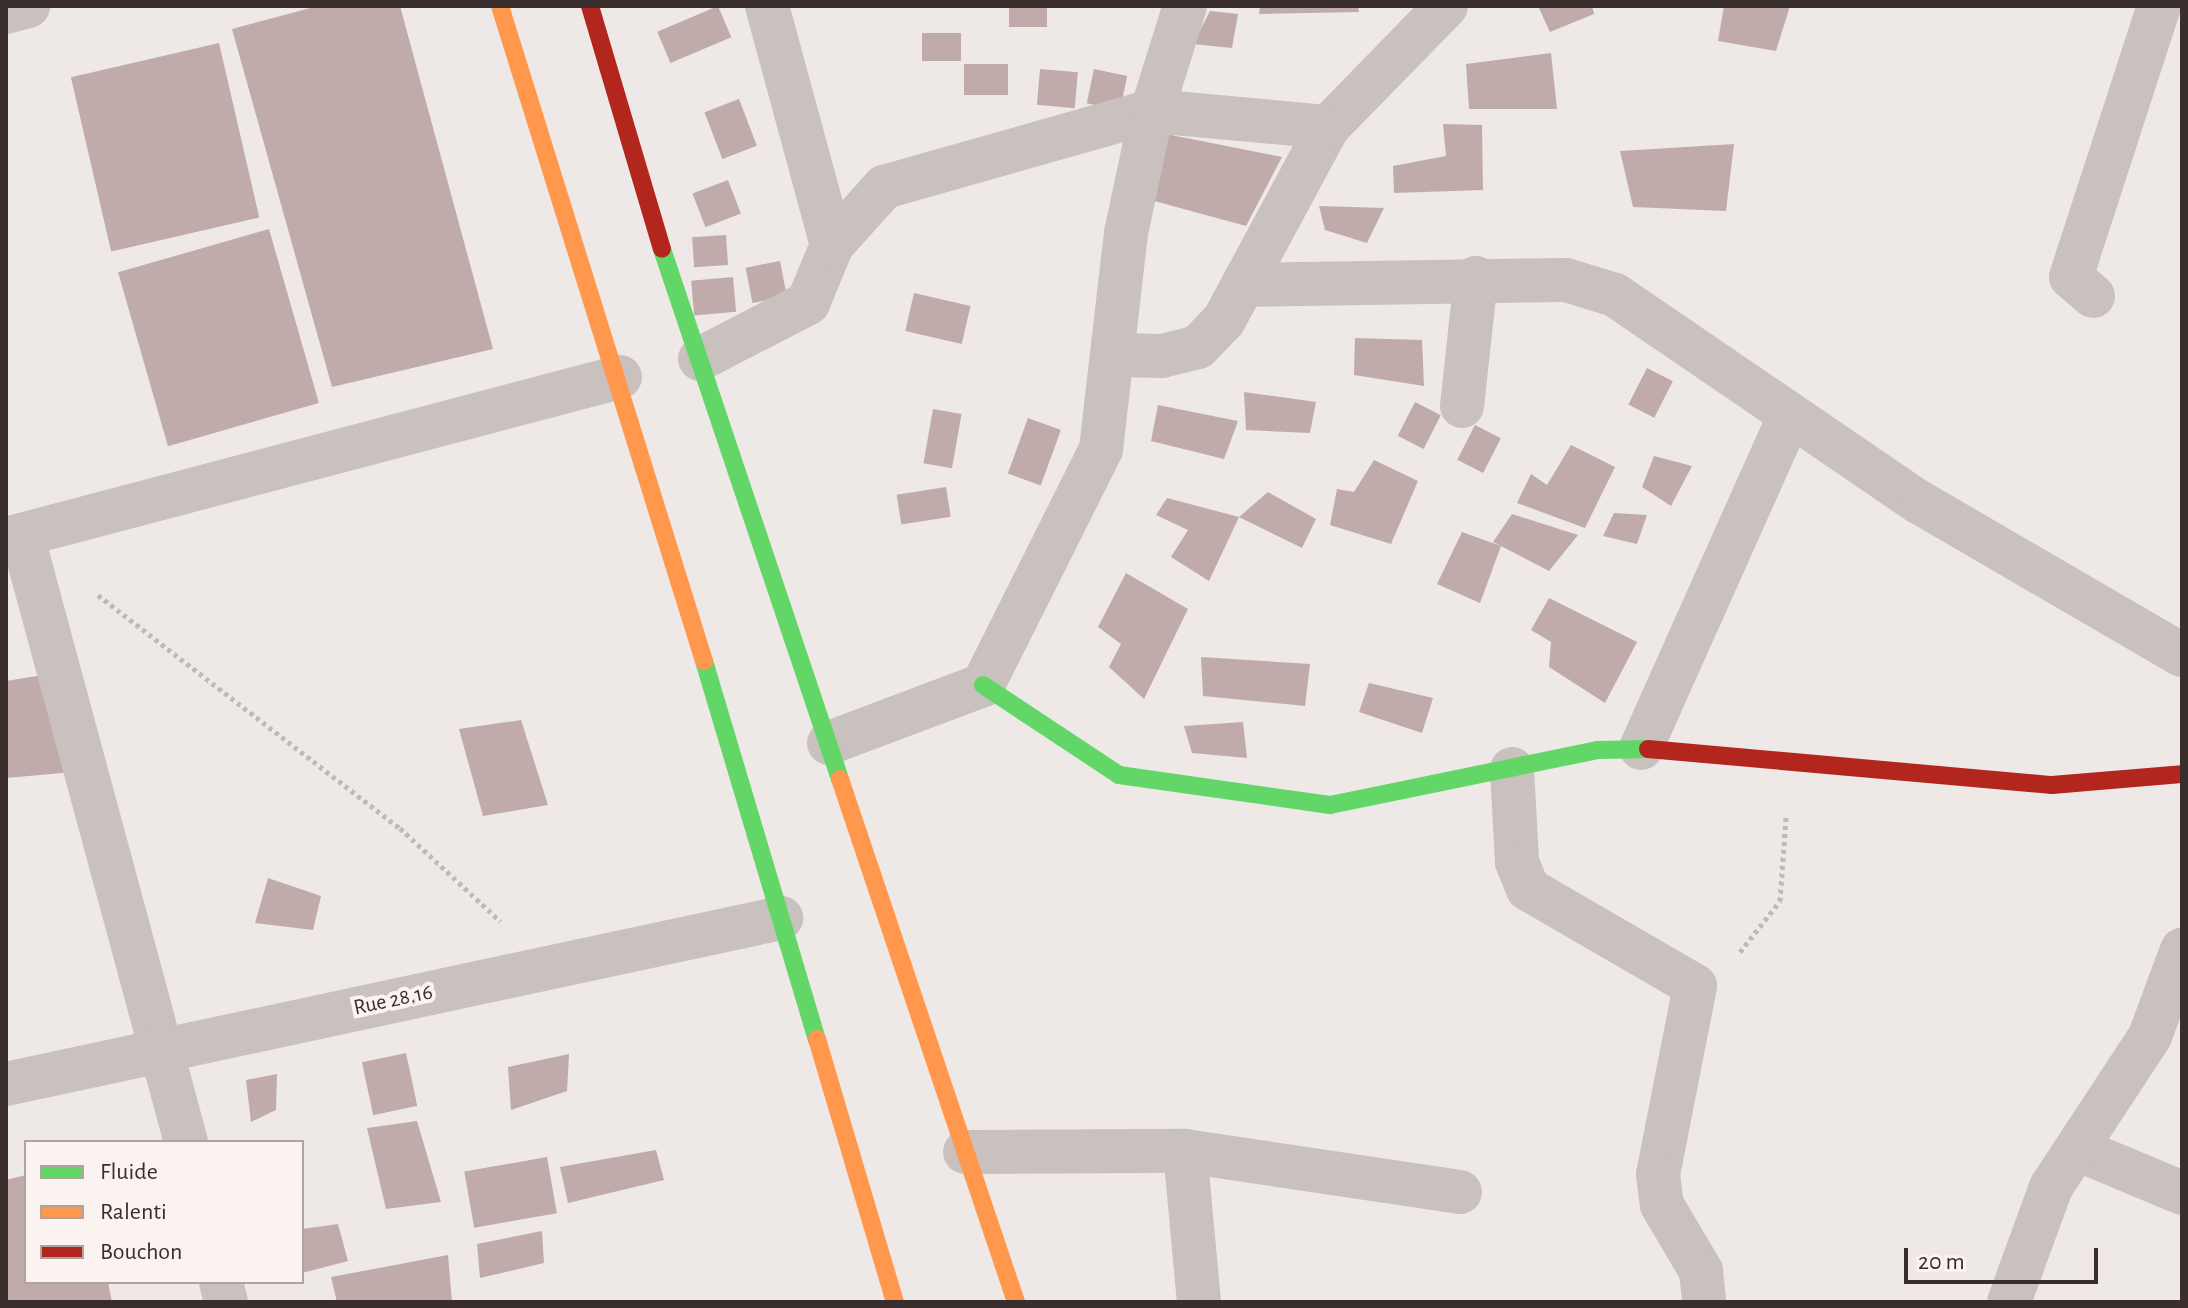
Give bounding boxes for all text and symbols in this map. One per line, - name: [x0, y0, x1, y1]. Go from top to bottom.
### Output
- street label: Rue 28.16: [351, 979, 435, 1021]
- legend: [24, 1140, 304, 1284]
- text: Fluide: [100, 1160, 158, 1184]
- text: Ralenti: [100, 1200, 167, 1224]
- scale bar: [1908, 1232, 2102, 1282]
- text: Bouchon: [100, 1240, 182, 1264]
- text: 20 m: [1918, 1250, 1965, 1274]

